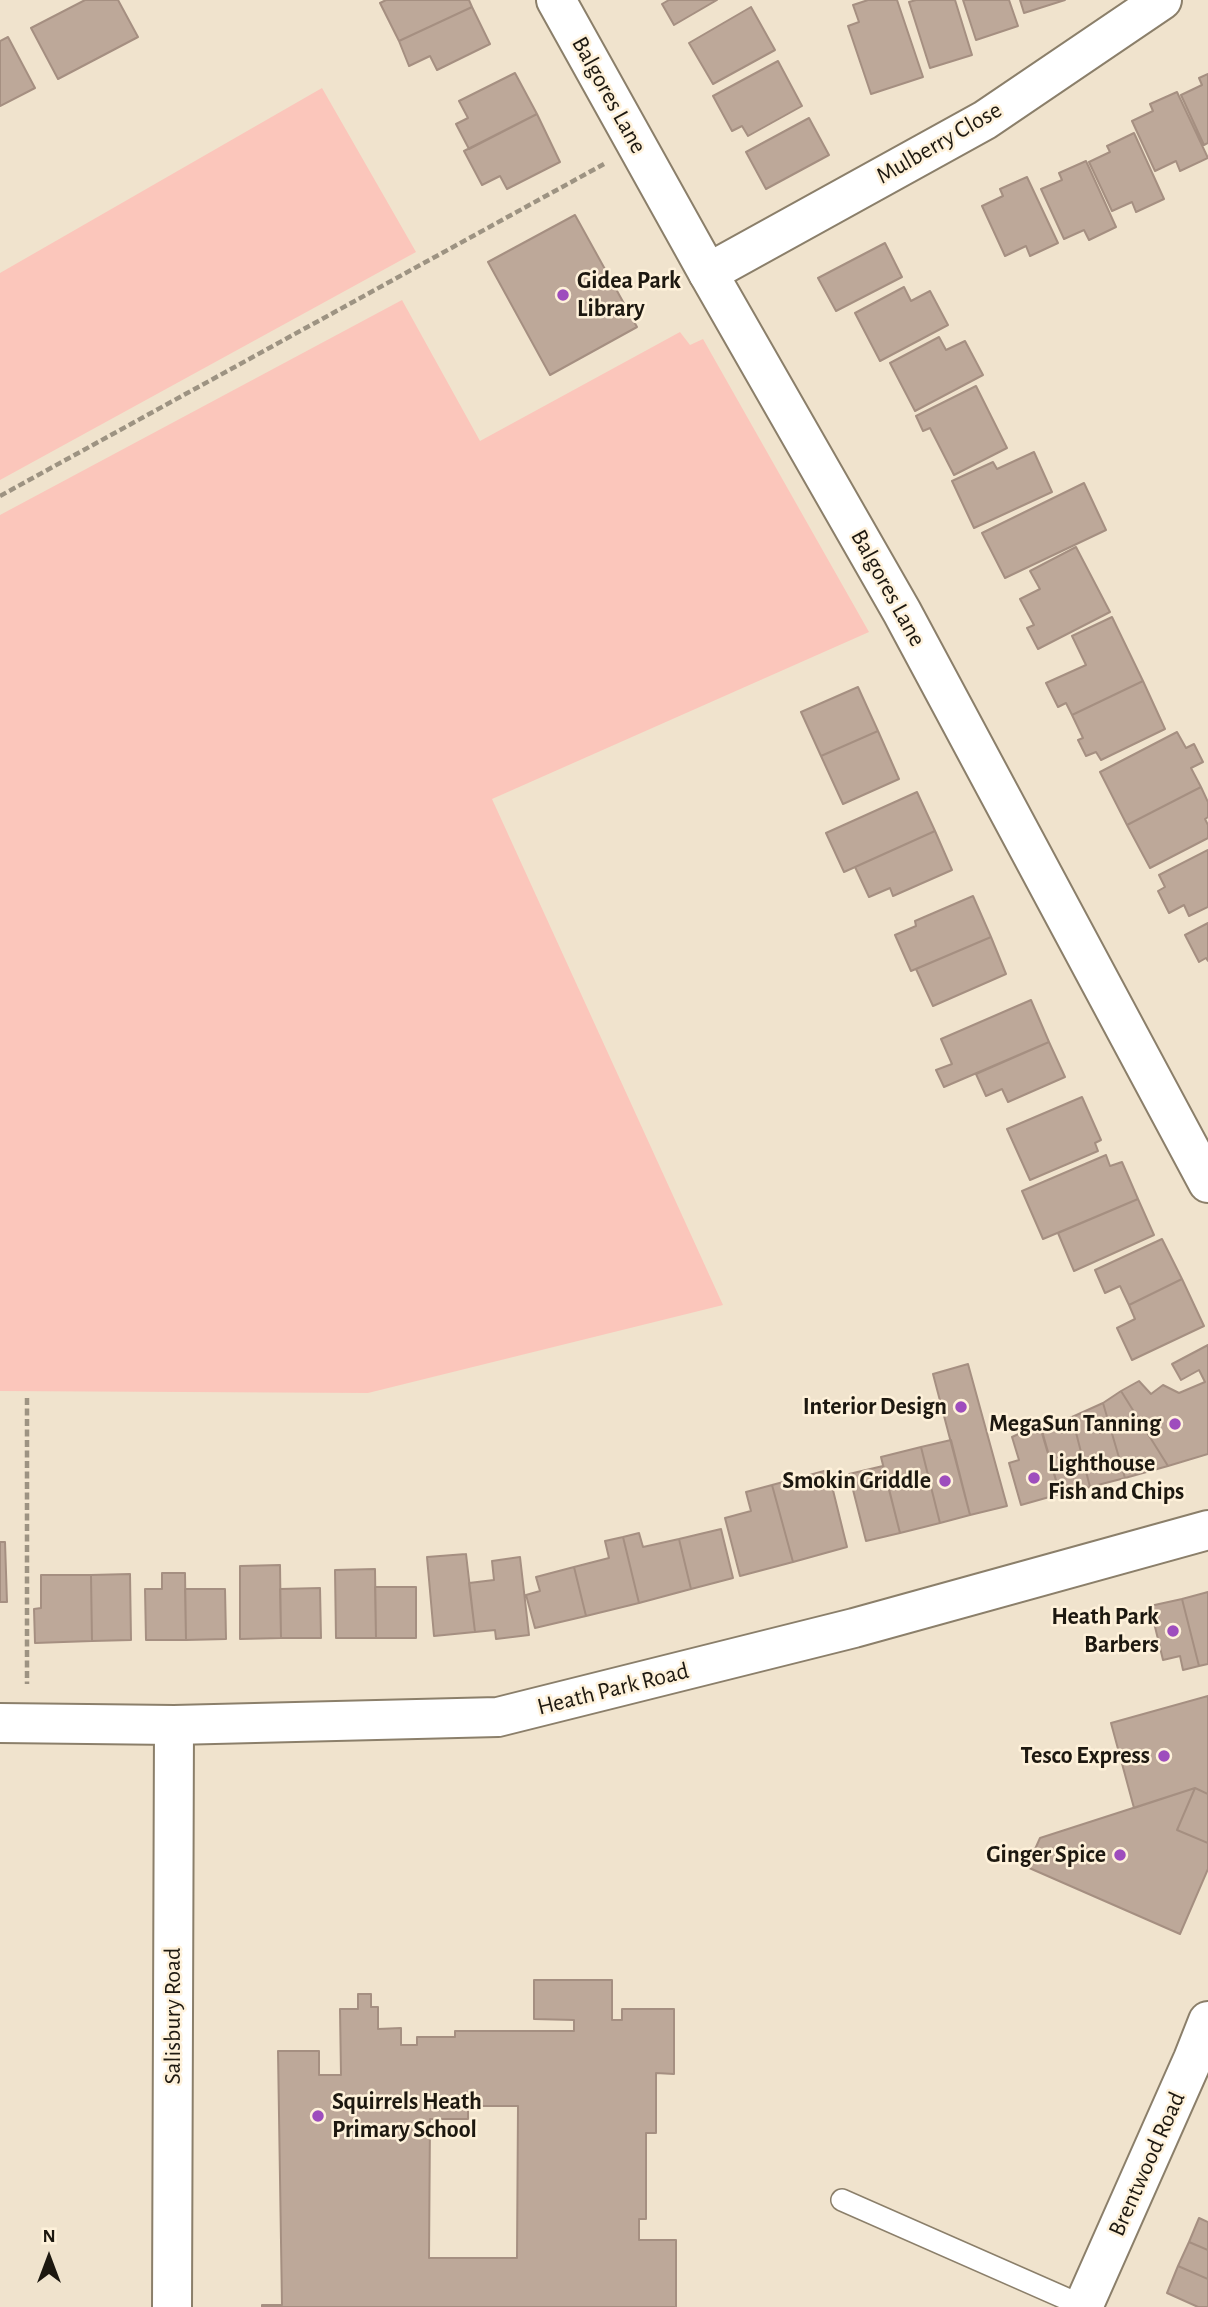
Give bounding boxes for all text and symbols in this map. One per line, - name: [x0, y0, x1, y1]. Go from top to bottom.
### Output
- street label: Balgores Lane: [565, 32, 653, 158]
- street label: Mulberry Close: [871, 95, 1007, 191]
- place label: Gidea Park Library: [577, 267, 681, 323]
- marker: Gidea Park Library: [555, 287, 571, 303]
- street label: Balgores Lane: [844, 525, 932, 651]
- place label: Interior Design: [803, 1393, 947, 1421]
- marker: Interior Design: [953, 1399, 969, 1415]
- place label: MegaSun Tanning: [989, 1410, 1161, 1438]
- marker: MegaSun Tanning: [1167, 1416, 1183, 1432]
- place label: Lighthouse Fish and Chips: [1048, 1450, 1184, 1506]
- place label: Smokin Griddle: [782, 1467, 931, 1495]
- marker: Lighthouse Fish and Chips: [1026, 1470, 1042, 1486]
- marker: Smokin Griddle: [937, 1473, 953, 1489]
- place label: Heath Park Barbers: [1051, 1603, 1159, 1659]
- marker: Heath Park Barbers: [1165, 1623, 1181, 1639]
- street label: Heath Park Road: [534, 1656, 692, 1722]
- place label: Tesco Express: [1020, 1742, 1150, 1770]
- marker: Tesco Express: [1156, 1748, 1172, 1764]
- place label: Ginger Spice: [986, 1841, 1106, 1869]
- marker: Ginger Spice: [1112, 1847, 1128, 1863]
- street label: Salisbury Road: [159, 1948, 187, 2084]
- street label: Brentwood Road: [1102, 2087, 1192, 2241]
- place label: Squirrels Heath Primary School: [332, 2088, 482, 2144]
- marker: Squirrels Heath Primary School: [310, 2108, 326, 2124]
- north arrow: [14, 2223, 84, 2293]
- text: N: [42, 2227, 56, 2246]

